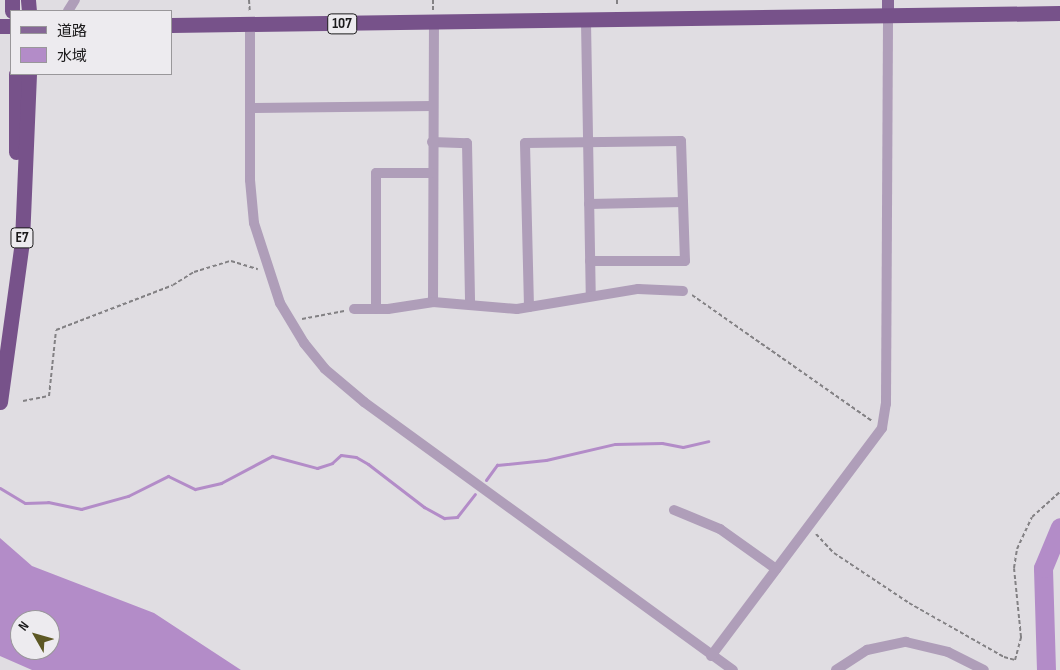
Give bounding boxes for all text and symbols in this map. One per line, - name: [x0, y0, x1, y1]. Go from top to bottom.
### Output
- legend: [10, 10, 172, 75]
- road number: 107: [327, 12, 357, 36]
- text: 道路: [57, 22, 87, 41]
- text: 水域: [57, 47, 87, 66]
- road number: E7: [10, 226, 34, 250]
- north arrow: [10, 610, 60, 660]
- text: N: [15, 618, 33, 634]

